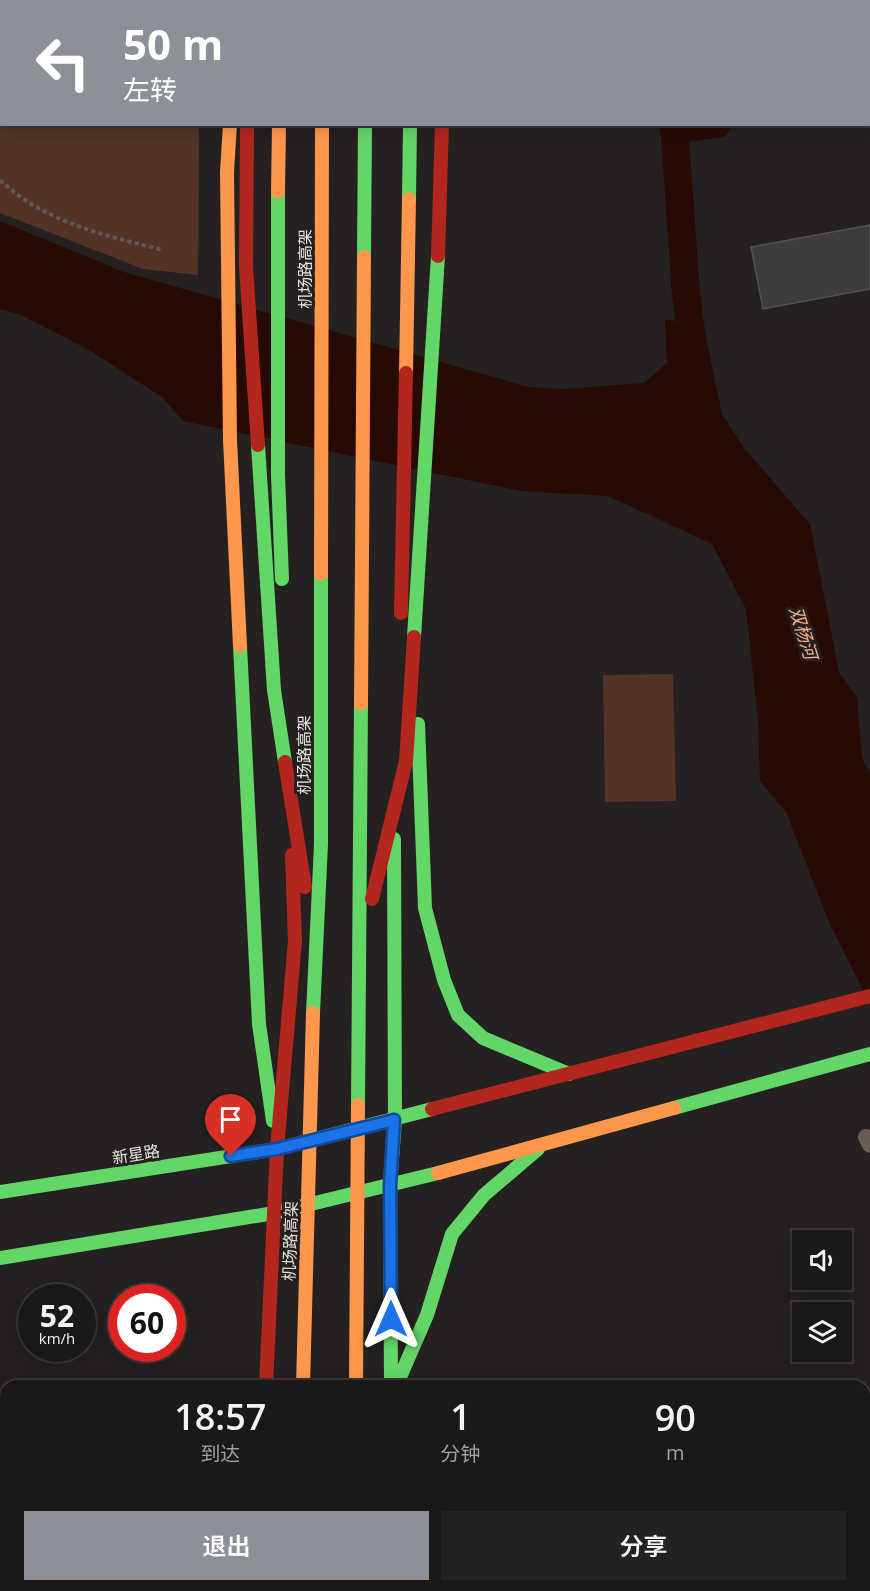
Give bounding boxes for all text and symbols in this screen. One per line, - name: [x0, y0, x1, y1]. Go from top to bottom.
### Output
- text: 50 m: [123, 15, 223, 72]
- icon: left: [24, 24, 102, 102]
- text: 左转: [123, 71, 177, 108]
- street label: 机场路高架: [294, 229, 316, 309]
- water label: 双杨河: [785, 603, 824, 665]
- street label: 机场路高架: [293, 715, 315, 795]
- pin: [205, 1094, 256, 1156]
- icon: arrive: [214, 1103, 247, 1136]
- street label: 新星路: [111, 1139, 161, 1169]
- street label: 机场路高架: [278, 1201, 302, 1281]
- map controls: [792, 1230, 852, 1362]
- button: sound: [792, 1230, 852, 1290]
- speed limit sign: 60: [108, 1284, 186, 1362]
- position arrow: [359, 1287, 423, 1351]
- text: 52: [40, 1295, 74, 1336]
- button: layers: [792, 1302, 852, 1362]
- text: km/h: [39, 1328, 75, 1348]
- text: 18:57: [174, 1392, 266, 1441]
- text: 1: [450, 1392, 471, 1441]
- text: 90: [655, 1393, 696, 1442]
- text: m: [666, 1439, 685, 1466]
- text: 到达: [200, 1440, 240, 1467]
- text: 分钟: [441, 1440, 481, 1467]
- button: 退出: [24, 1511, 429, 1580]
- button: 分享: [441, 1511, 846, 1580]

